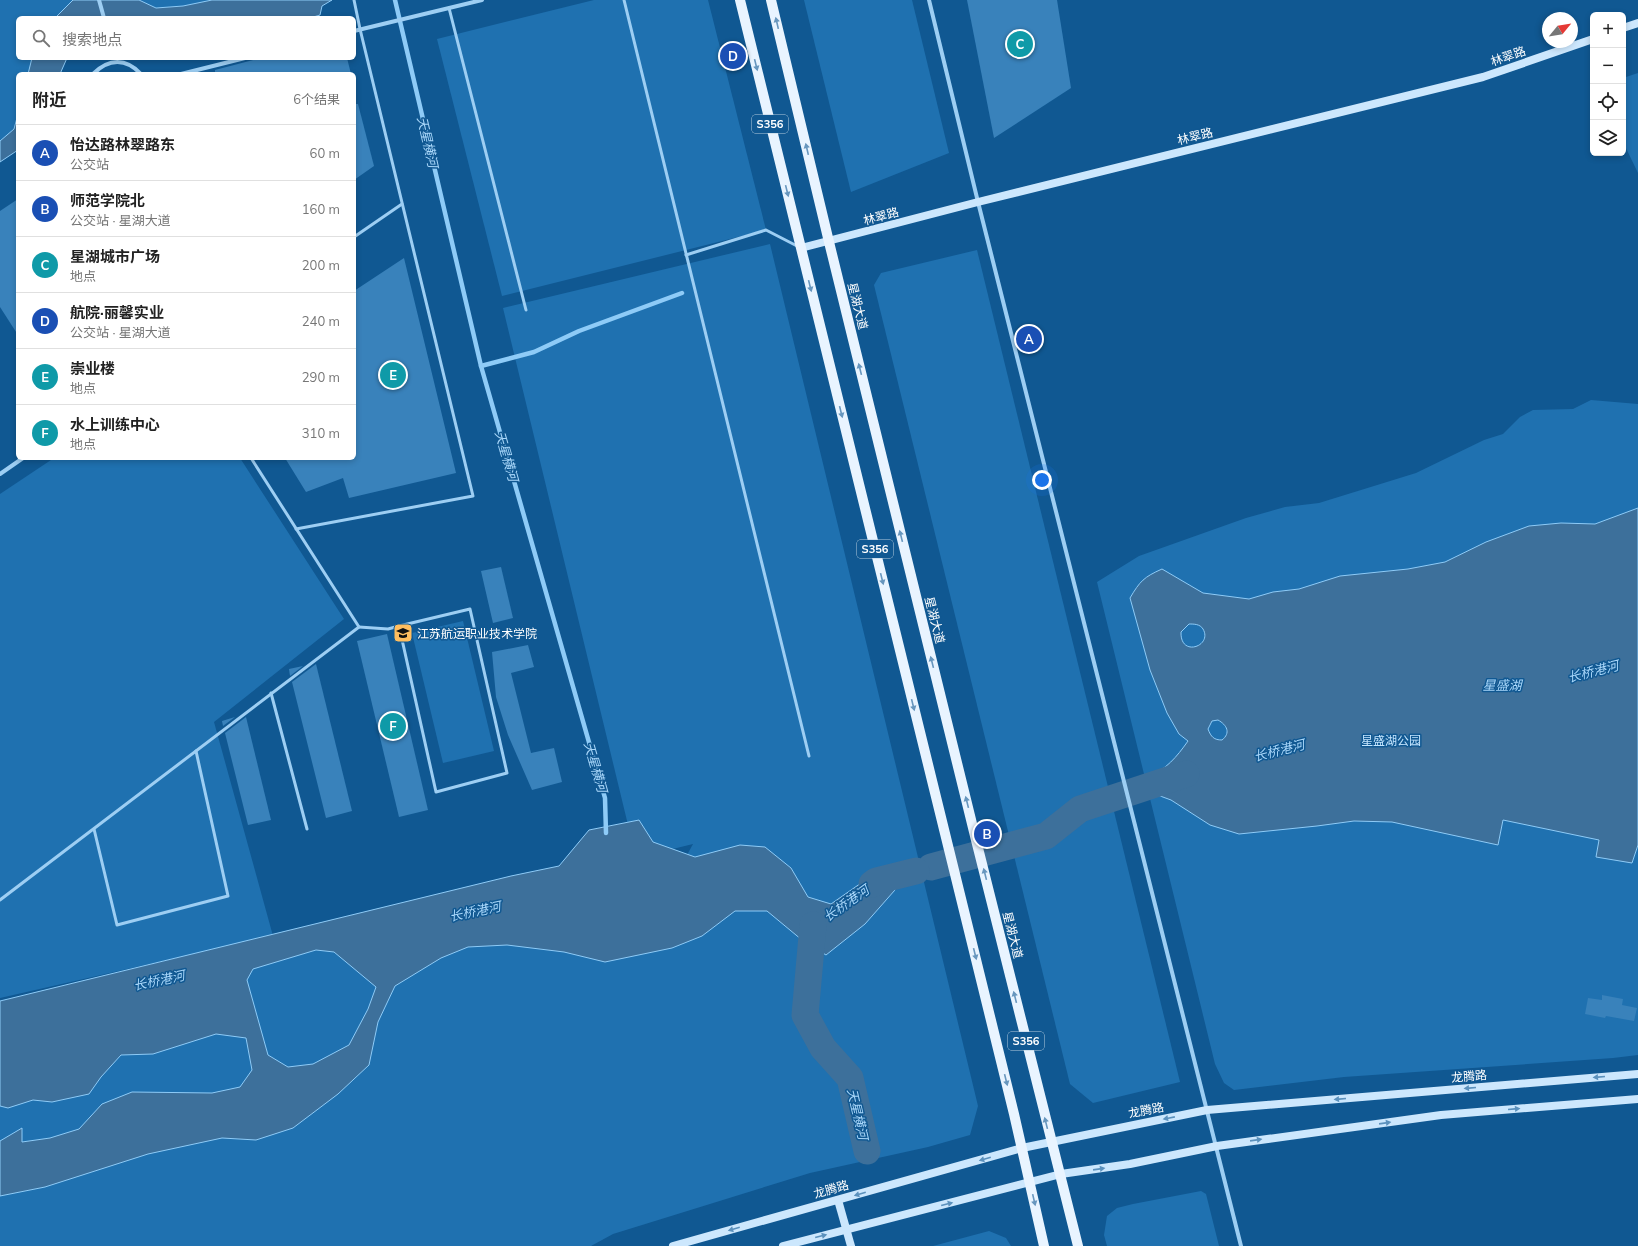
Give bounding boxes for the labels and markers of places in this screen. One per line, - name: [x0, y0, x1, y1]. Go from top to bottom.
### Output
- pin: C: [1007, 29, 1033, 59]
- pin: D: [720, 41, 746, 71]
- pin: A: [1016, 324, 1042, 354]
- pin: E: [380, 360, 406, 390]
- school or university icon: 江苏航运职业技术学院: [392, 622, 414, 644]
- place label: 江苏航运职业技术学院: [417, 626, 537, 641]
- pin: F: [380, 711, 406, 741]
- pin: B: [974, 819, 1000, 849]

